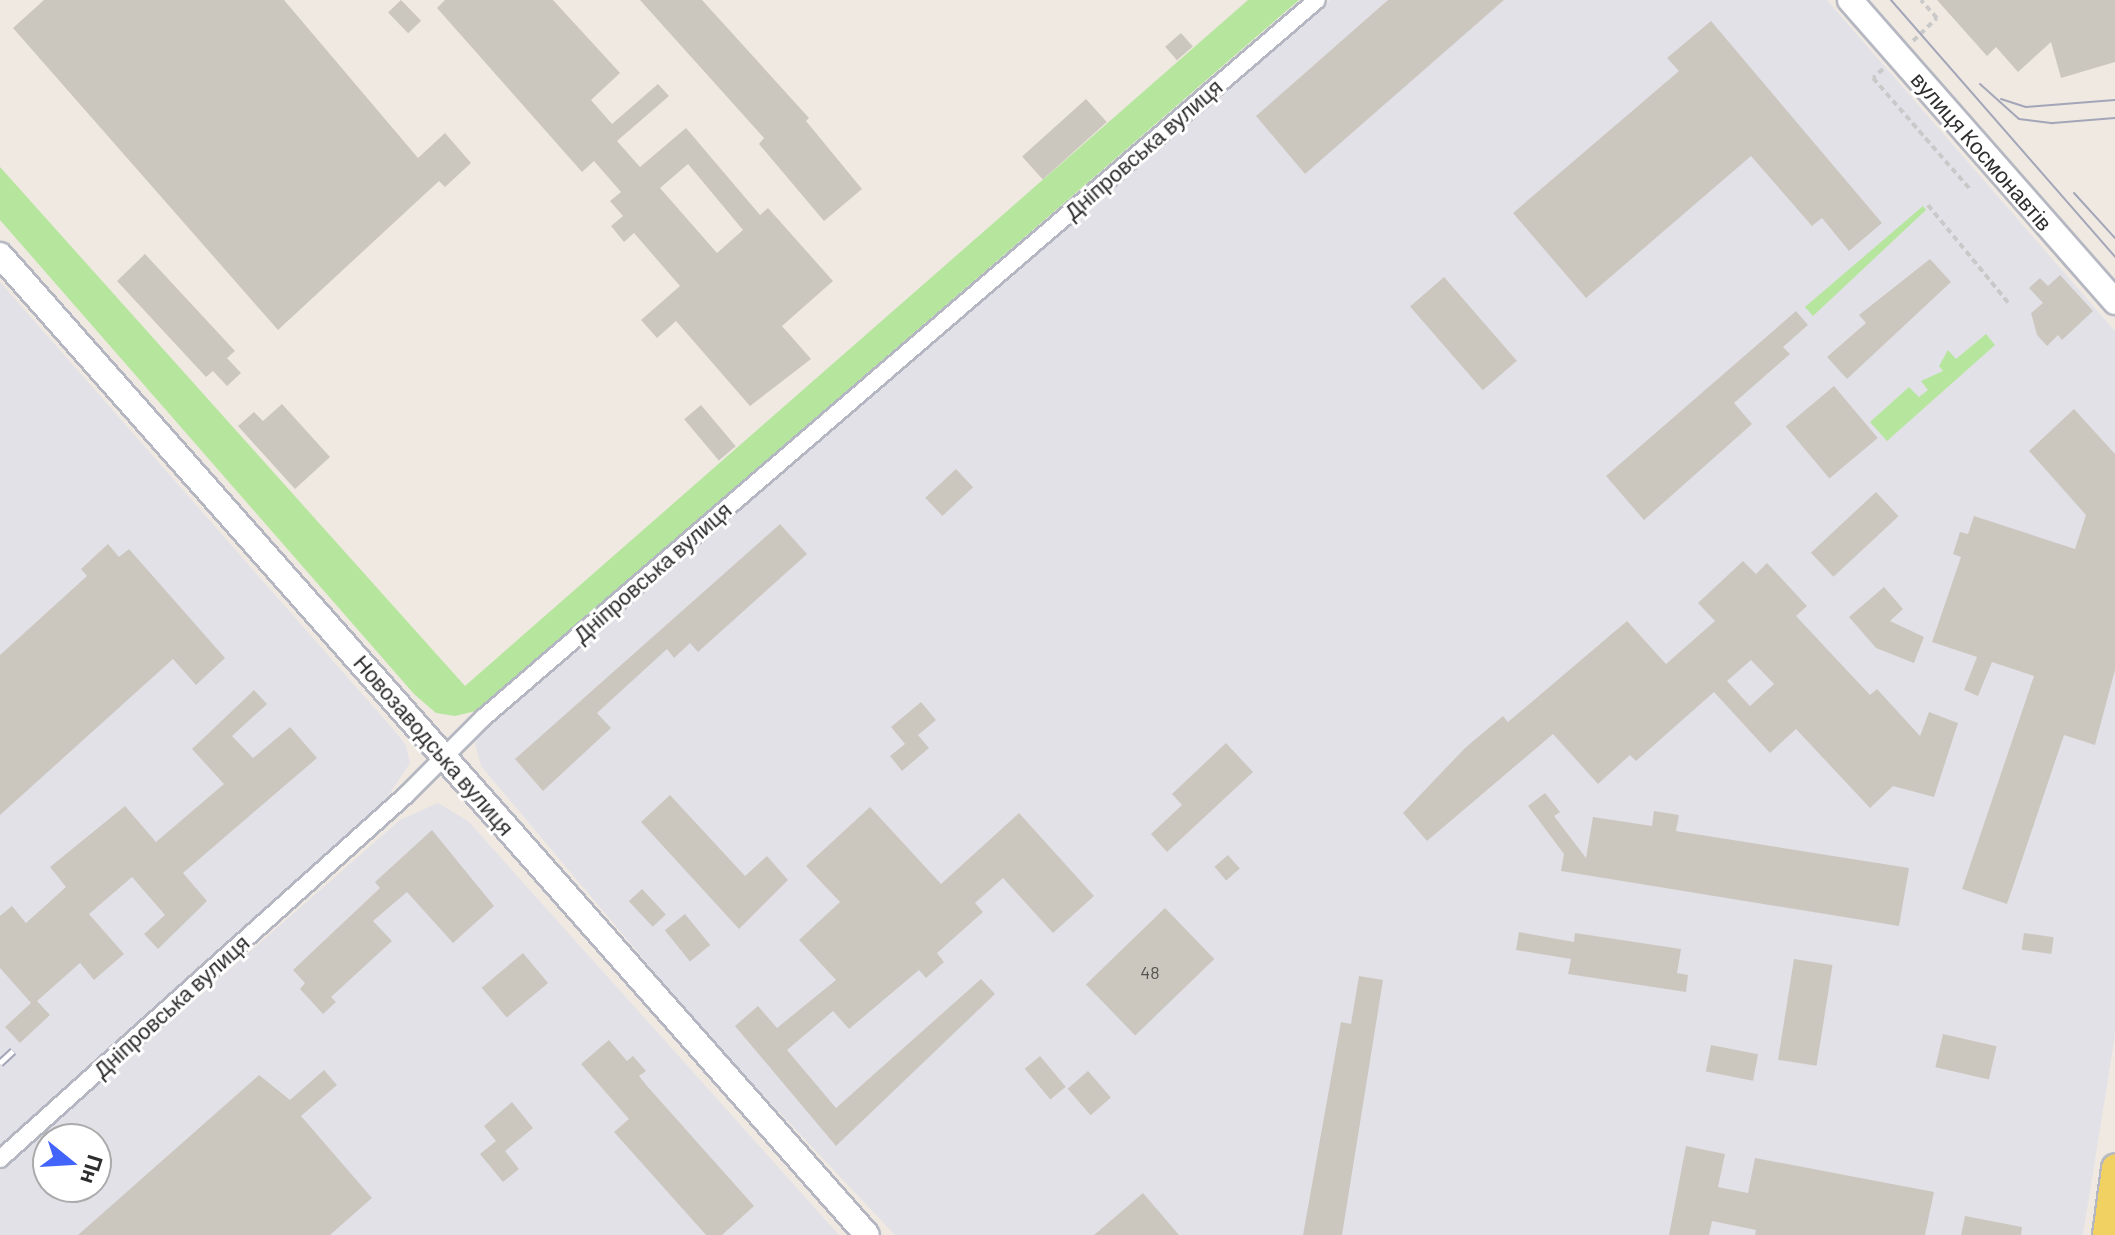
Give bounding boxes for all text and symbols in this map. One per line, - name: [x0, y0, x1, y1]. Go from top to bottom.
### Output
- street label: вулиця Космонавтів: [1906, 66, 2058, 236]
- street label: Дніпровська вулиця: [1059, 73, 1227, 225]
- street label: Дніпровська вулиця: [568, 496, 736, 648]
- street label: Новозаводська вулиця: [348, 649, 520, 841]
- street label: Дніпровська вулиця: [88, 929, 254, 1083]
- house number: 48: [1140, 961, 1160, 983]
- north arrow: [32, 1123, 112, 1203]
- text: Пн: [76, 1152, 110, 1188]

